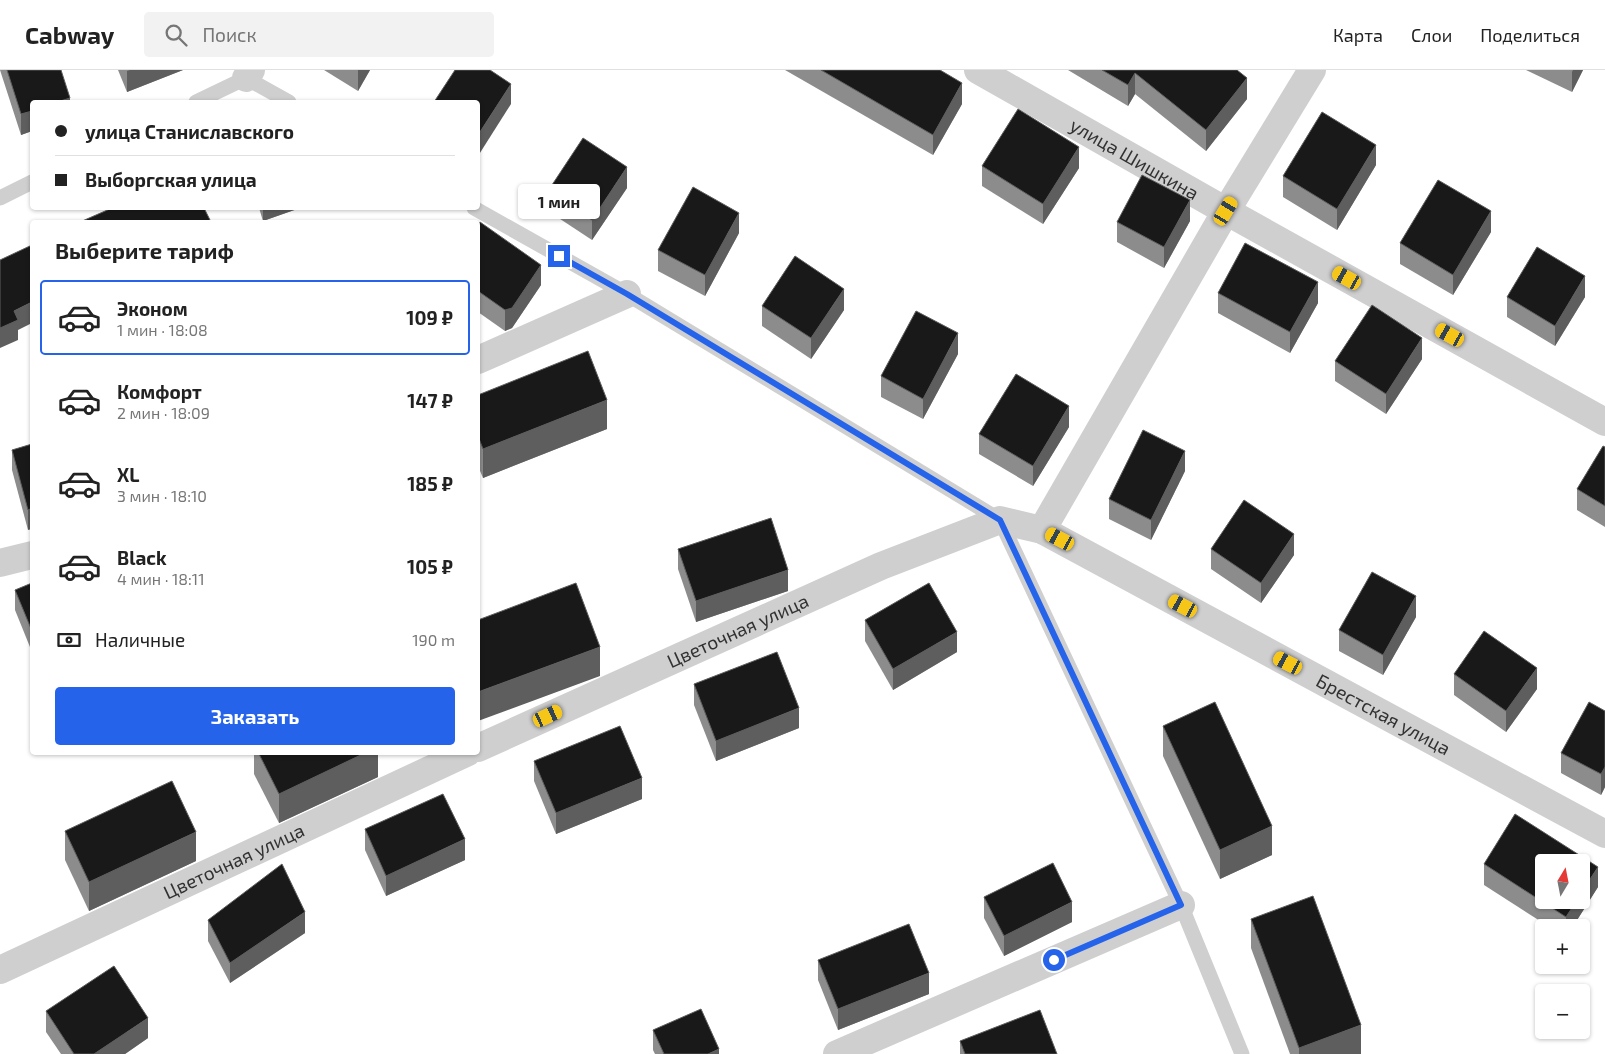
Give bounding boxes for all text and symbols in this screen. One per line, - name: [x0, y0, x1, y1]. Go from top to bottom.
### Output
- search box: [144, 12, 494, 57]
- text: Cabway: [25, 20, 114, 49]
- icon: search: [162, 21, 190, 49]
- text: Поиск: [202, 23, 257, 46]
- text: Карта: [1333, 24, 1383, 46]
- text: Слои: [1411, 24, 1452, 46]
- text: Поделиться: [1480, 24, 1580, 46]
- street label: улица Шишкина: [1066, 113, 1203, 204]
- text: улица Станиславского: [85, 120, 294, 143]
- text: Выборгская улица: [85, 168, 257, 191]
- callout: 1 мин: [518, 184, 600, 218]
- text: 1 мин: [538, 192, 580, 211]
- car: [1211, 194, 1240, 228]
- text: Выберите тариф: [55, 237, 234, 263]
- route end: [548, 245, 570, 267]
- car: [1330, 264, 1363, 292]
- icon: car: [57, 295, 102, 340]
- text: Эконом: [117, 297, 188, 320]
- text: 109 ₽: [406, 306, 453, 329]
- text: 1 мин · 18:08: [117, 320, 208, 339]
- car: [1433, 321, 1466, 349]
- icon: car: [57, 378, 102, 423]
- text: Комфорт: [117, 380, 202, 403]
- text: 147 ₽: [407, 389, 453, 412]
- text: 2 мин · 18:09: [117, 403, 210, 422]
- icon: car: [57, 461, 102, 506]
- text: XL: [117, 463, 139, 486]
- text: 185 ₽: [407, 472, 453, 495]
- text: 3 мин · 18:10: [117, 486, 207, 505]
- car: [1043, 525, 1076, 553]
- icon: car: [57, 544, 102, 589]
- text: Black: [117, 546, 167, 569]
- text: 105 ₽: [407, 555, 453, 578]
- text: 4 мин · 18:11: [117, 569, 205, 588]
- street label: Цветочная улица: [663, 588, 812, 672]
- car: [1166, 592, 1199, 620]
- icon: cash: [55, 626, 83, 654]
- text: Наличные: [95, 628, 185, 651]
- text: 190 m: [412, 630, 455, 649]
- car: [1271, 649, 1304, 677]
- street label: Брестская улица: [1313, 668, 1455, 759]
- button: Заказать: [55, 687, 455, 745]
- car: [531, 703, 564, 729]
- street label: Цветочная улица: [159, 818, 308, 903]
- north arrow: [1535, 854, 1590, 909]
- map controls: [1535, 854, 1590, 1039]
- button: +: [1535, 919, 1590, 974]
- route start: [1043, 949, 1065, 971]
- button: −: [1535, 984, 1590, 1039]

